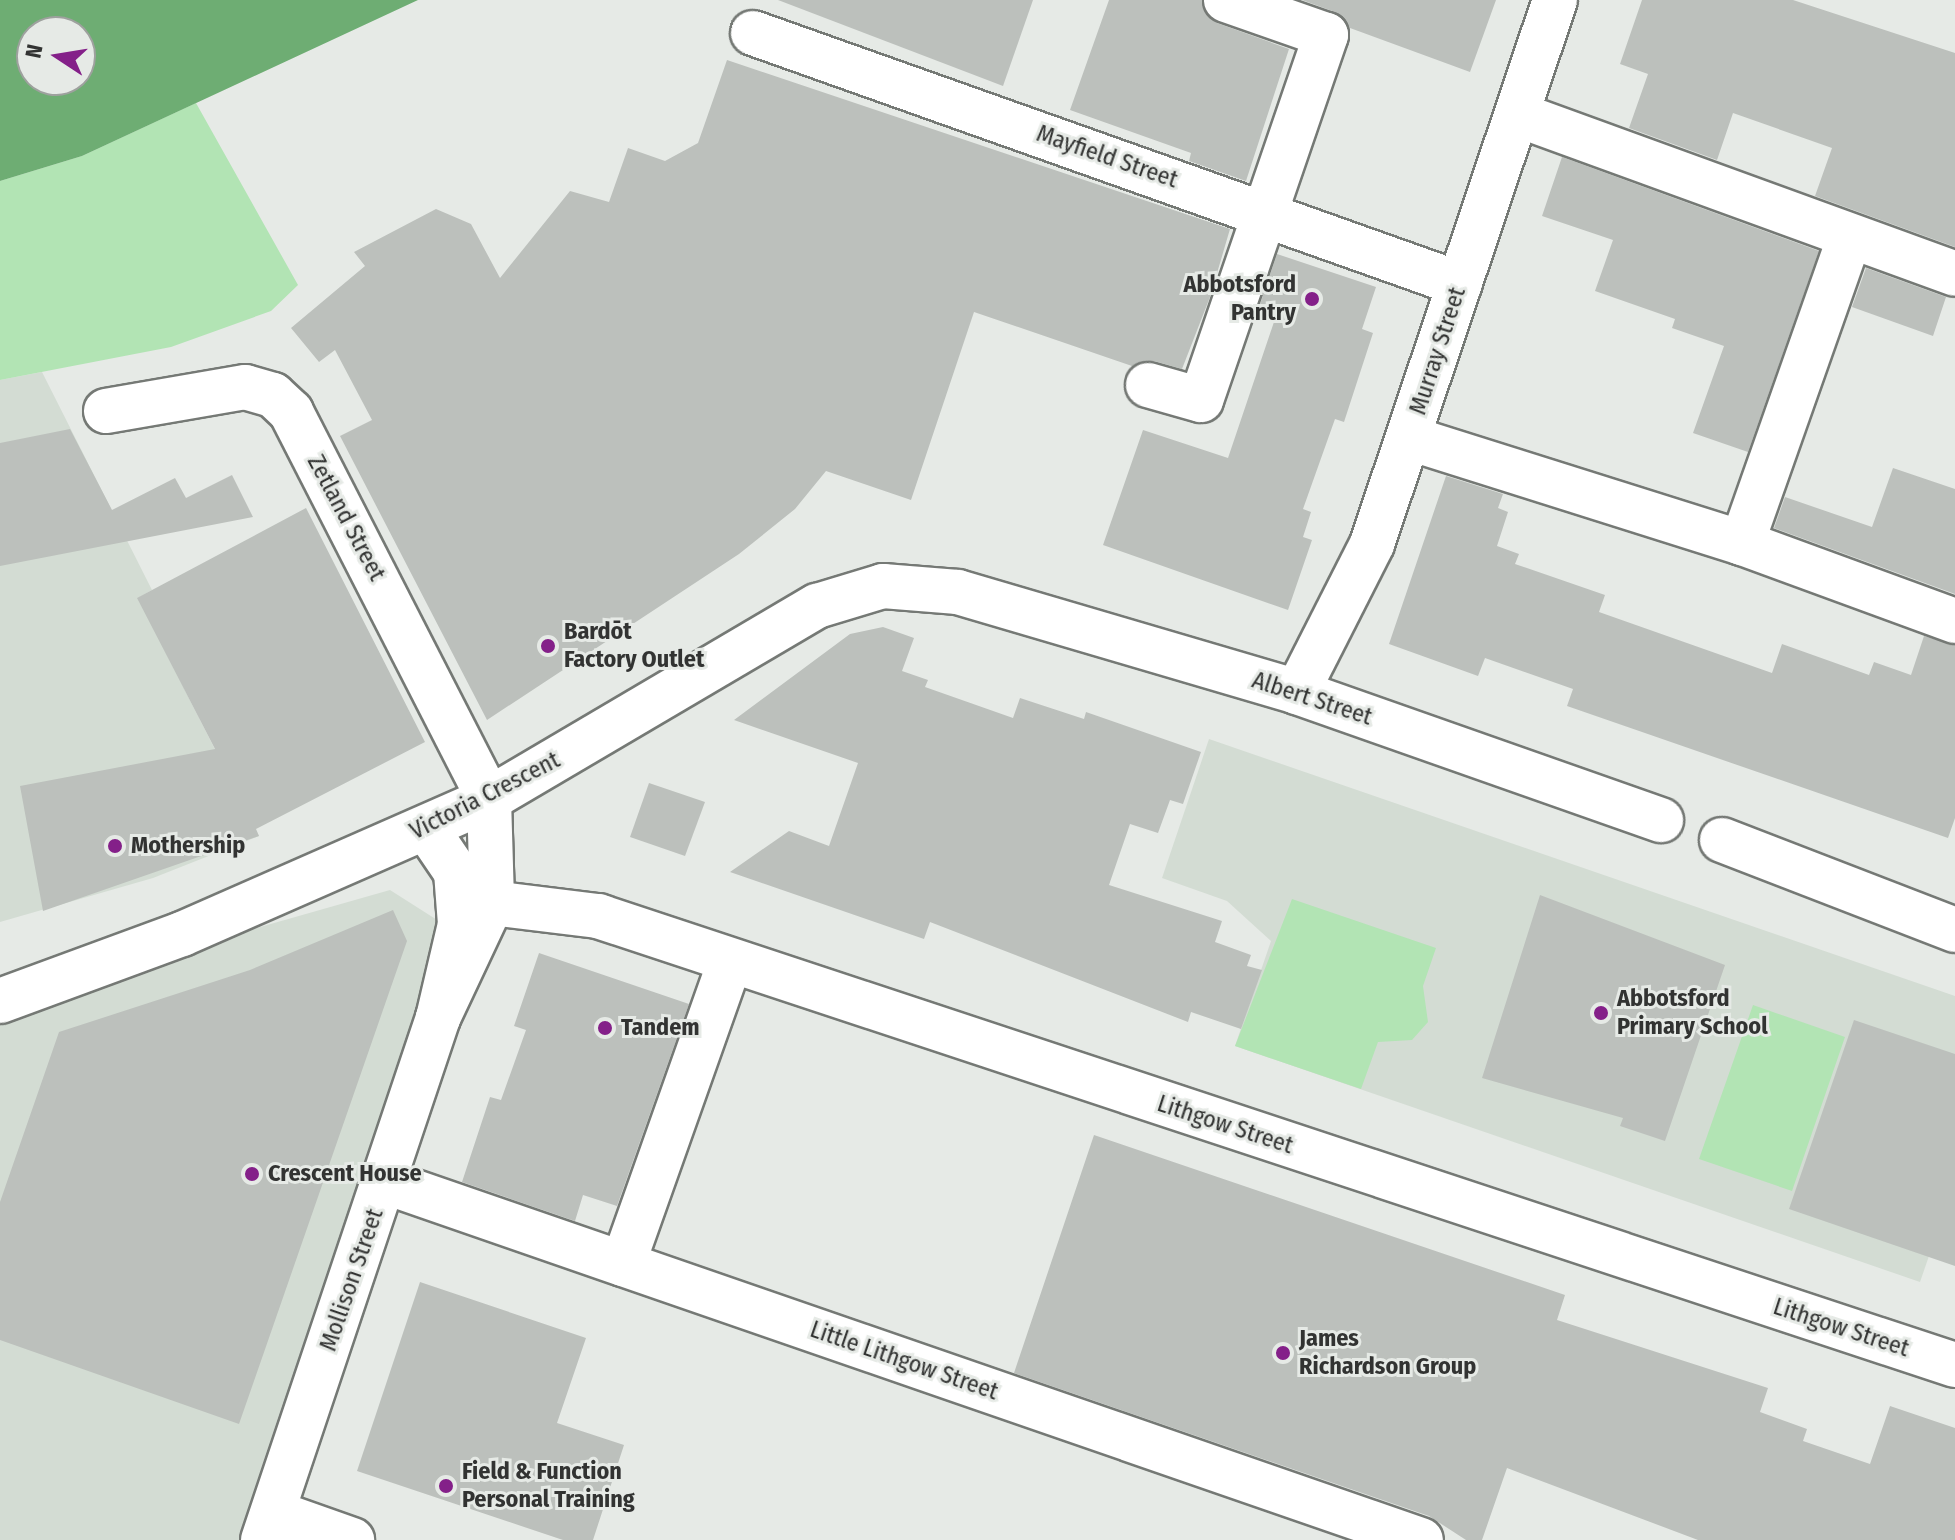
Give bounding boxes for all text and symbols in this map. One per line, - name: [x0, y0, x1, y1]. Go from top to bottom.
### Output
- north arrow: [16, 16, 96, 96]
- text: N: [19, 42, 49, 61]
- street label: Mayfield Street: [1033, 119, 1181, 195]
- place label: Abbotsford Pantry: [1183, 271, 1296, 327]
- street label: Murray Street: [1404, 284, 1472, 418]
- marker: Abbotsford Pantry: [1303, 290, 1321, 308]
- street label: Zetland Street: [301, 450, 391, 586]
- place label: Bardōt Factory Outlet: [564, 618, 704, 674]
- marker: Bardōt Factory Outlet: [539, 637, 557, 655]
- street label: Albert Street: [1248, 666, 1376, 732]
- street label: Victoria Crescent: [405, 746, 565, 846]
- place label: Mothership: [131, 832, 245, 860]
- marker: Mothership: [106, 837, 124, 855]
- place label: Abbotsford Primary School: [1617, 985, 1768, 1041]
- marker: Abbotsford Primary School: [1592, 1004, 1610, 1022]
- place label: Tandem: [621, 1014, 700, 1042]
- marker: Tandem: [596, 1019, 614, 1037]
- street label: Lithgow Street: [1153, 1090, 1297, 1160]
- place label: Crescent House: [268, 1160, 422, 1188]
- marker: Crescent House: [243, 1165, 261, 1183]
- street label: Mollison Street: [314, 1205, 390, 1355]
- street label: Lithgow Street: [1769, 1293, 1913, 1363]
- street label: Little Lithgow Street: [806, 1315, 1002, 1407]
- place label: James Richardson Group: [1299, 1325, 1476, 1381]
- marker: James Richardson Group: [1274, 1344, 1292, 1362]
- place label: Field & Function Personal Training: [462, 1458, 635, 1514]
- marker: Field & Function Personal Training: [437, 1477, 455, 1495]

